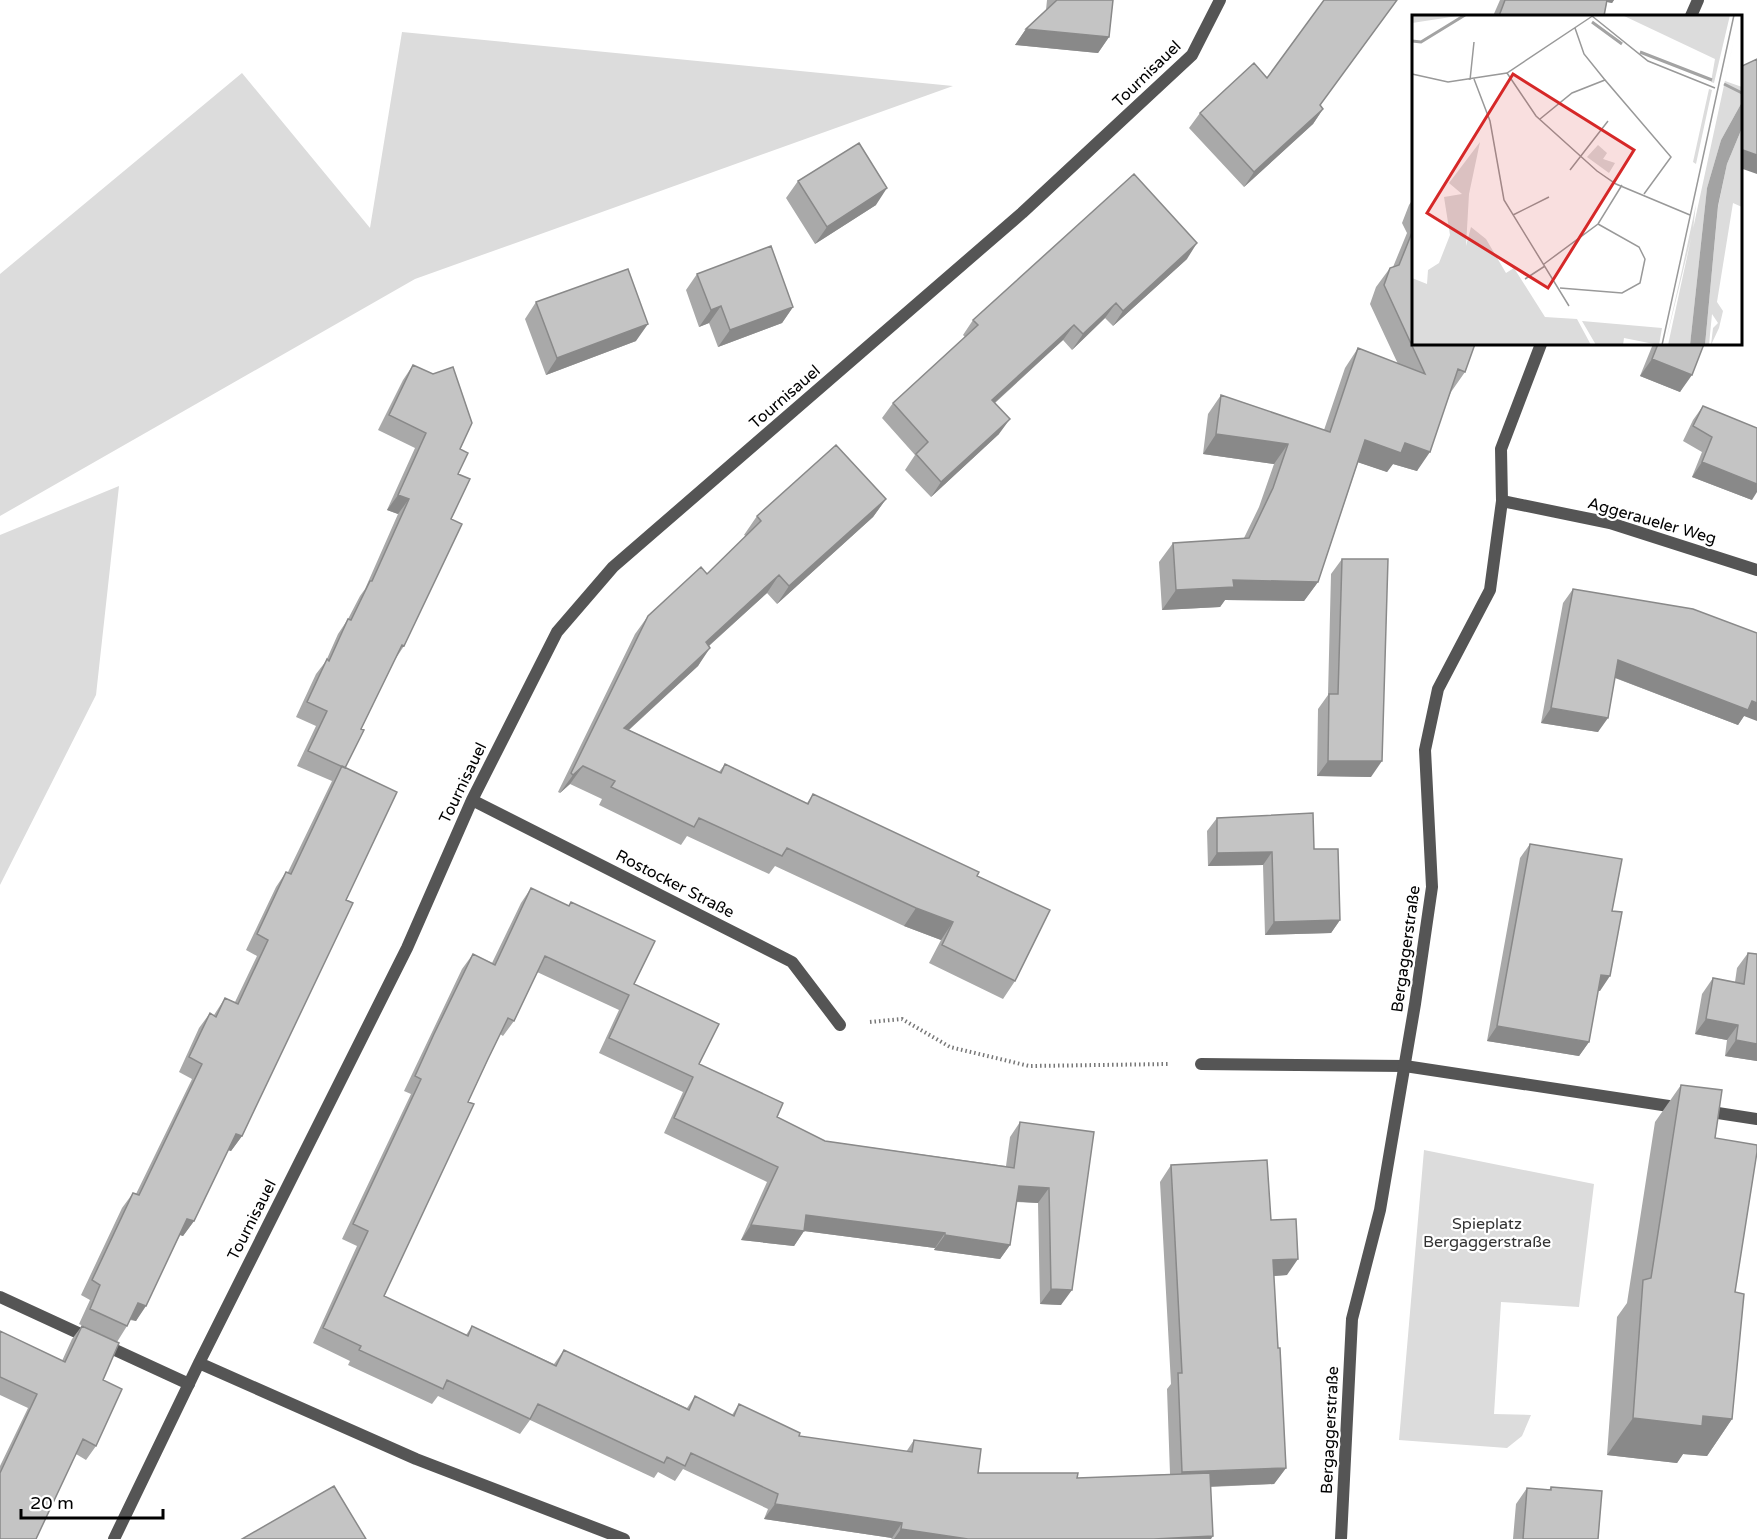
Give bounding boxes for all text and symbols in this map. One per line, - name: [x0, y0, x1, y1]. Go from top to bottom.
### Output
- inset map: [1412, 15, 1742, 345]
- street label: Tournisauel: [1109, 36, 1185, 112]
- street label: Tournisauel: [745, 361, 825, 433]
- street label: Aggeraueler Weg: [1585, 493, 1719, 549]
- street label: Tournisauel: [435, 739, 491, 827]
- street label: Rostocker Straße: [612, 845, 738, 923]
- street label: Bergaggerstraße: [1387, 884, 1425, 1014]
- street label: Tournisauel: [223, 1176, 281, 1264]
- park label: Spieplatz Bergaggerstraße: [1423, 1214, 1551, 1252]
- street label: Bergaggerstraße: [1317, 1366, 1343, 1494]
- scale bar: [21, 1482, 164, 1520]
- text: 20 m: [30, 1492, 74, 1514]

